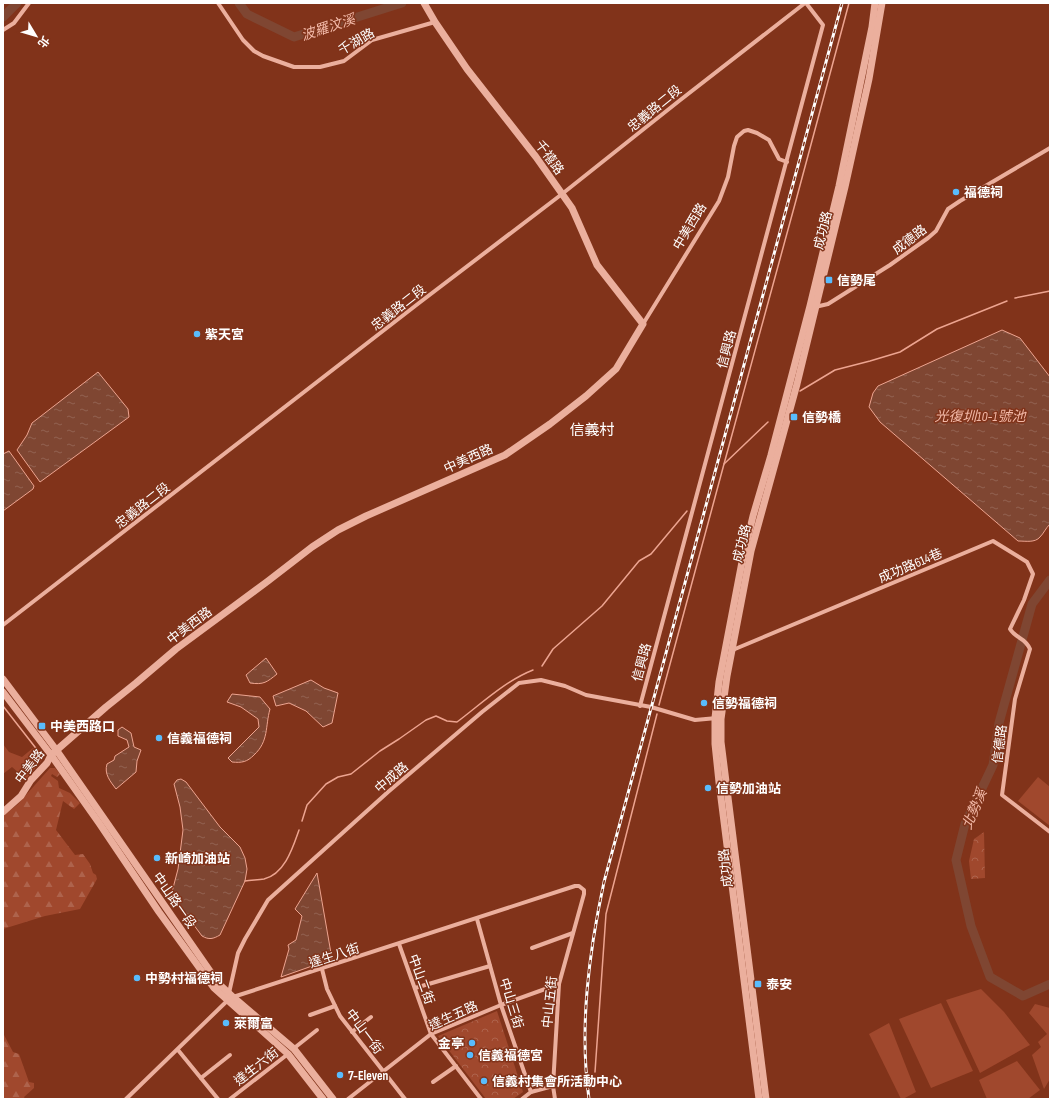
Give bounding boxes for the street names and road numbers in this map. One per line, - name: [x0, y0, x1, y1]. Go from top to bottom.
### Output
- street label: 千湖路: [336, 25, 377, 59]
- street label: 忠義路二段: [624, 82, 685, 135]
- street label: 千禧路: [531, 137, 567, 178]
- street label: 中美西路: [670, 200, 710, 253]
- street label: 成功路: [810, 209, 835, 251]
- street label: 成德路: [889, 222, 930, 258]
- street label: 忠義路二段: [368, 281, 429, 334]
- street label: 信興路: [714, 328, 740, 370]
- street label: 中美西路: [441, 441, 495, 477]
- street label: 忠義路二段: [112, 479, 173, 532]
- street label: 成功路: [729, 522, 754, 564]
- street label: 成功路614巷: [876, 545, 945, 587]
- street label: 中美西路: [164, 604, 215, 648]
- street label: 信興路: [629, 641, 655, 683]
- street label: 信德路: [990, 724, 1010, 764]
- street label: 中美路: [12, 746, 48, 787]
- street label: 中成路: [372, 759, 412, 797]
- street label: 成功路: [716, 848, 736, 888]
- street label: 中山路一段: [149, 869, 199, 932]
- street label: 達生八街: [307, 940, 362, 972]
- street label: 中山二街: [405, 952, 437, 1007]
- street label: 中山五街: [539, 975, 561, 1029]
- street label: 中山三街: [496, 976, 526, 1031]
- street label: 達生五路: [426, 998, 480, 1034]
- street label: 中山一街: [342, 1006, 386, 1057]
- street label: 達生六街: [231, 1044, 282, 1089]

